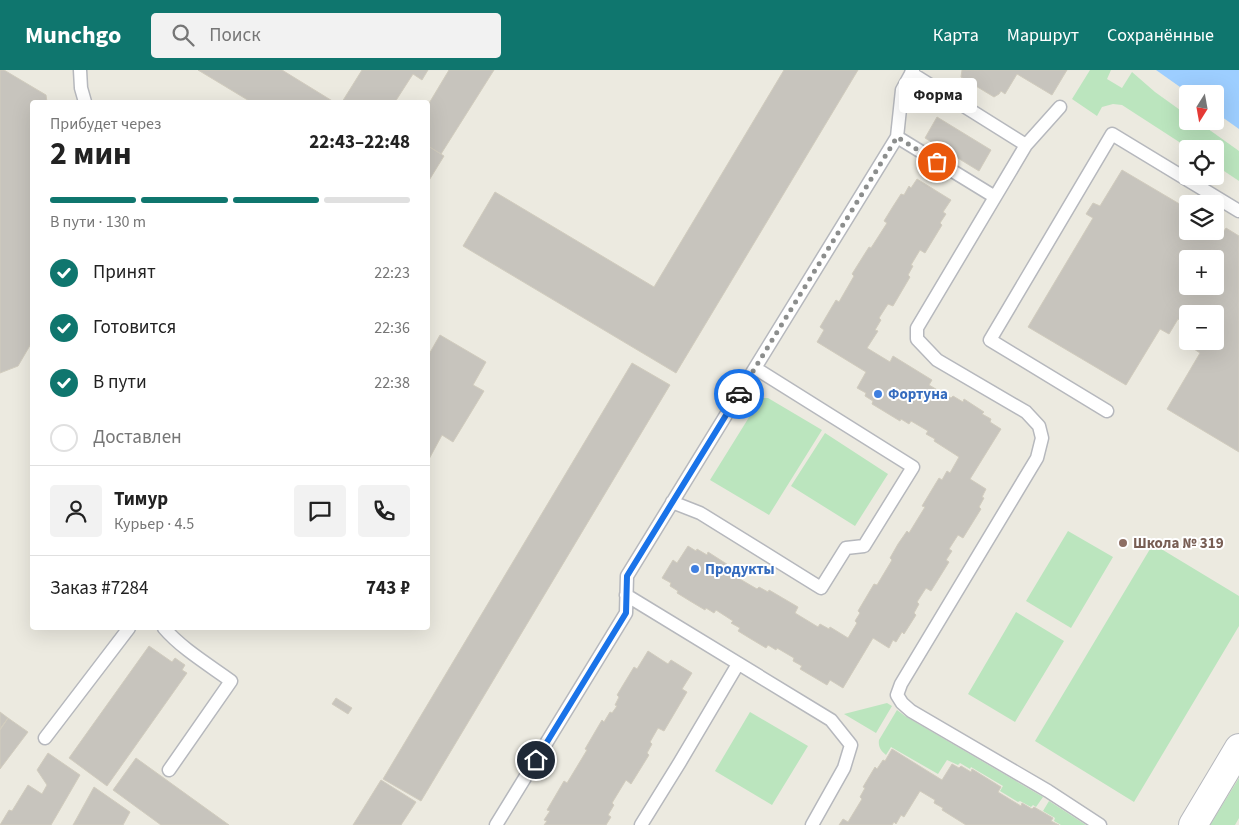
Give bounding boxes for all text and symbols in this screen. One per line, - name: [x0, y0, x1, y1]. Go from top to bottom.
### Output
- search box: [151, 13, 501, 58]
- text: Munchgo: [25, 18, 121, 53]
- icon: search: [169, 21, 197, 49]
- text: Поиск: [209, 22, 261, 49]
- text: Карта: [933, 23, 979, 48]
- text: Маршрут: [1007, 23, 1079, 48]
- text: Сохранённые: [1107, 23, 1214, 48]
- callout: Форма: [898, 77, 976, 112]
- text: Форма: [913, 84, 963, 106]
- north arrow: [1179, 85, 1224, 130]
- map controls: [1179, 85, 1224, 350]
- text: Прибудет через: [50, 113, 161, 135]
- text: 22:43–22:48: [309, 129, 410, 156]
- text: 2 мин: [50, 131, 132, 177]
- button: locate: [1179, 140, 1224, 185]
- pin: [916, 141, 958, 183]
- icon: bag: [923, 148, 951, 176]
- button: layers: [1179, 195, 1224, 240]
- text: В пути · 130 m: [50, 211, 146, 233]
- button: +: [1179, 250, 1224, 295]
- icon: check: [50, 259, 78, 287]
- text: Принят: [93, 259, 156, 286]
- text: 22:23: [374, 262, 410, 284]
- button: −: [1179, 305, 1224, 350]
- icon: check: [50, 314, 78, 342]
- text: Готовится: [93, 314, 176, 341]
- text: 22:36: [374, 317, 410, 339]
- icon: check: [50, 369, 78, 397]
- text: В пути: [93, 369, 147, 396]
- courier: [714, 369, 764, 419]
- text: 22:38: [374, 372, 410, 394]
- icon: car: [725, 380, 753, 408]
- place label: Фортуна: [888, 384, 948, 405]
- marker: Фортуна: [872, 388, 884, 400]
- text: Доставлен: [93, 424, 182, 451]
- button: person: [50, 485, 102, 537]
- button: chat: [294, 485, 346, 537]
- button: phone: [358, 485, 410, 537]
- text: Тимур: [114, 486, 168, 513]
- text: Курьер · 4.5: [114, 513, 194, 535]
- place label: Школа № 319: [1133, 533, 1224, 554]
- marker: Школа № 319: [1117, 537, 1129, 549]
- place label: Продукты: [705, 559, 775, 580]
- marker: Продукты: [689, 563, 701, 575]
- text: Заказ #7284: [50, 575, 149, 602]
- text: 743 ₽: [366, 575, 410, 602]
- pin: [515, 739, 557, 781]
- icon: home: [522, 746, 550, 774]

